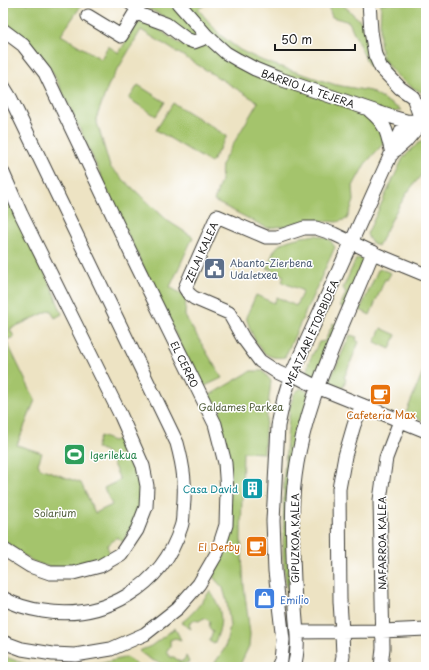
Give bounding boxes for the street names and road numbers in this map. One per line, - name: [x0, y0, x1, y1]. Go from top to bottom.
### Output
- street label: BARRIO LA TEJERA: [259, 65, 357, 111]
- street label: ZELAI KALEA: [181, 219, 221, 285]
- street label: MEATZARI ETORBIDEA: [281, 277, 342, 389]
- street label: EL CERRO: [167, 338, 203, 390]
- street label: GIPUZKOA KALEA: [287, 493, 302, 583]
- street label: NAFARROA KALEA: [374, 496, 389, 590]

